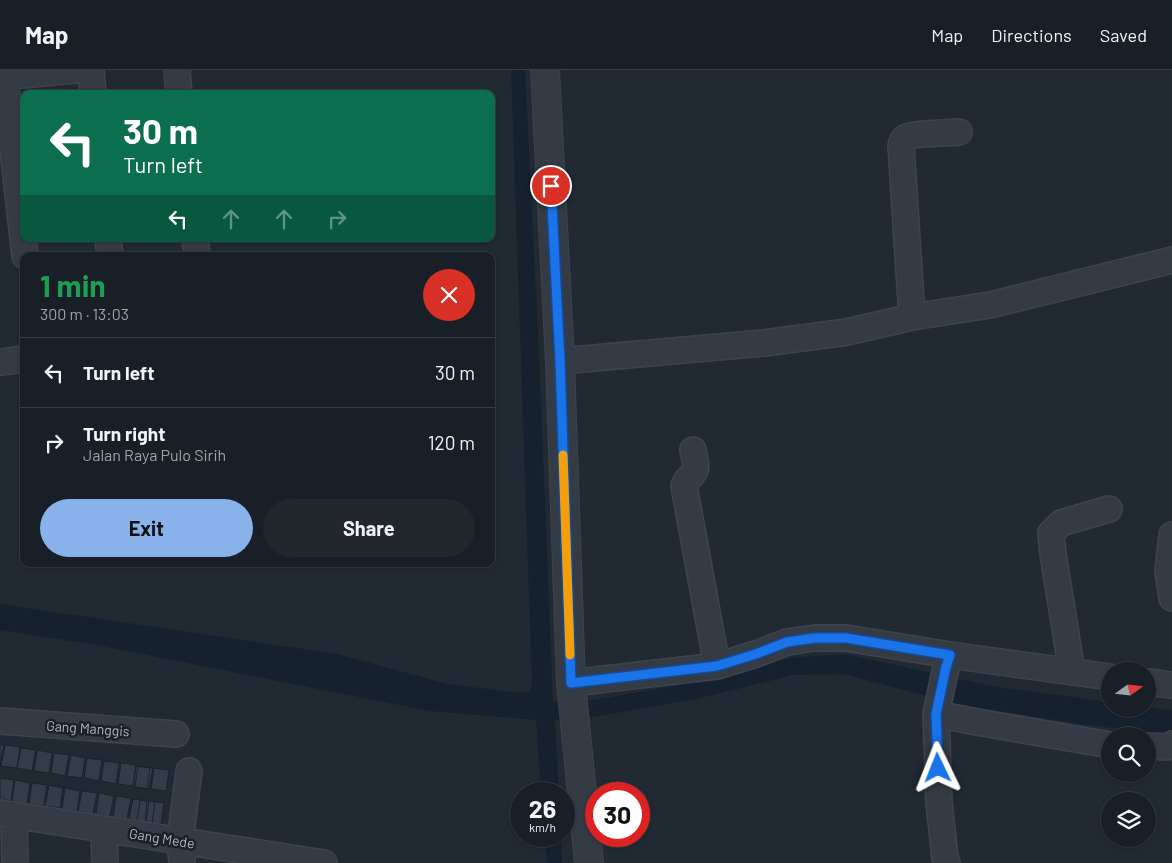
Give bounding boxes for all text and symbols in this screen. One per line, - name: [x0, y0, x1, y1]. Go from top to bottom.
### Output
- text: Map: [25, 20, 68, 49]
- text: Map: [931, 24, 963, 46]
- text: Directions: [991, 24, 1072, 46]
- text: Saved: [1100, 24, 1147, 46]
- text: 30 m: [123, 109, 198, 151]
- icon: left: [40, 110, 105, 175]
- text: Turn left: [123, 151, 203, 177]
- pin: [530, 165, 572, 207]
- icon: arrive: [537, 172, 565, 200]
- icon: left: [164, 205, 192, 233]
- icon: ahead: [217, 205, 245, 233]
- icon: ahead: [270, 205, 298, 233]
- icon: right: [323, 205, 351, 233]
- text: 1 min: [40, 267, 106, 303]
- button: close: [423, 269, 475, 321]
- text: 300 m · 13:03: [40, 304, 129, 323]
- icon: left: [40, 359, 68, 387]
- text: Turn left: [83, 361, 154, 384]
- text: 30 m: [435, 361, 475, 384]
- text: Turn right: [83, 422, 165, 445]
- icon: right: [40, 429, 68, 457]
- text: 120 m: [428, 431, 475, 454]
- text: Jalan Raya Pulo Sirih: [83, 445, 226, 464]
- button: Exit: [40, 499, 253, 557]
- button: Share: [263, 499, 475, 557]
- north arrow: [1101, 662, 1156, 718]
- map controls: [1101, 662, 1156, 847]
- street label: Gang Manggis: [46, 717, 130, 739]
- button: search: [1101, 727, 1156, 782]
- position arrow: [911, 741, 963, 793]
- speed limit sign: 30: [585, 782, 650, 847]
- button: layers: [1101, 792, 1156, 847]
- text: 26: [529, 793, 556, 823]
- text: km/h: [529, 820, 556, 834]
- street label: Gang Mede: [128, 824, 196, 852]

